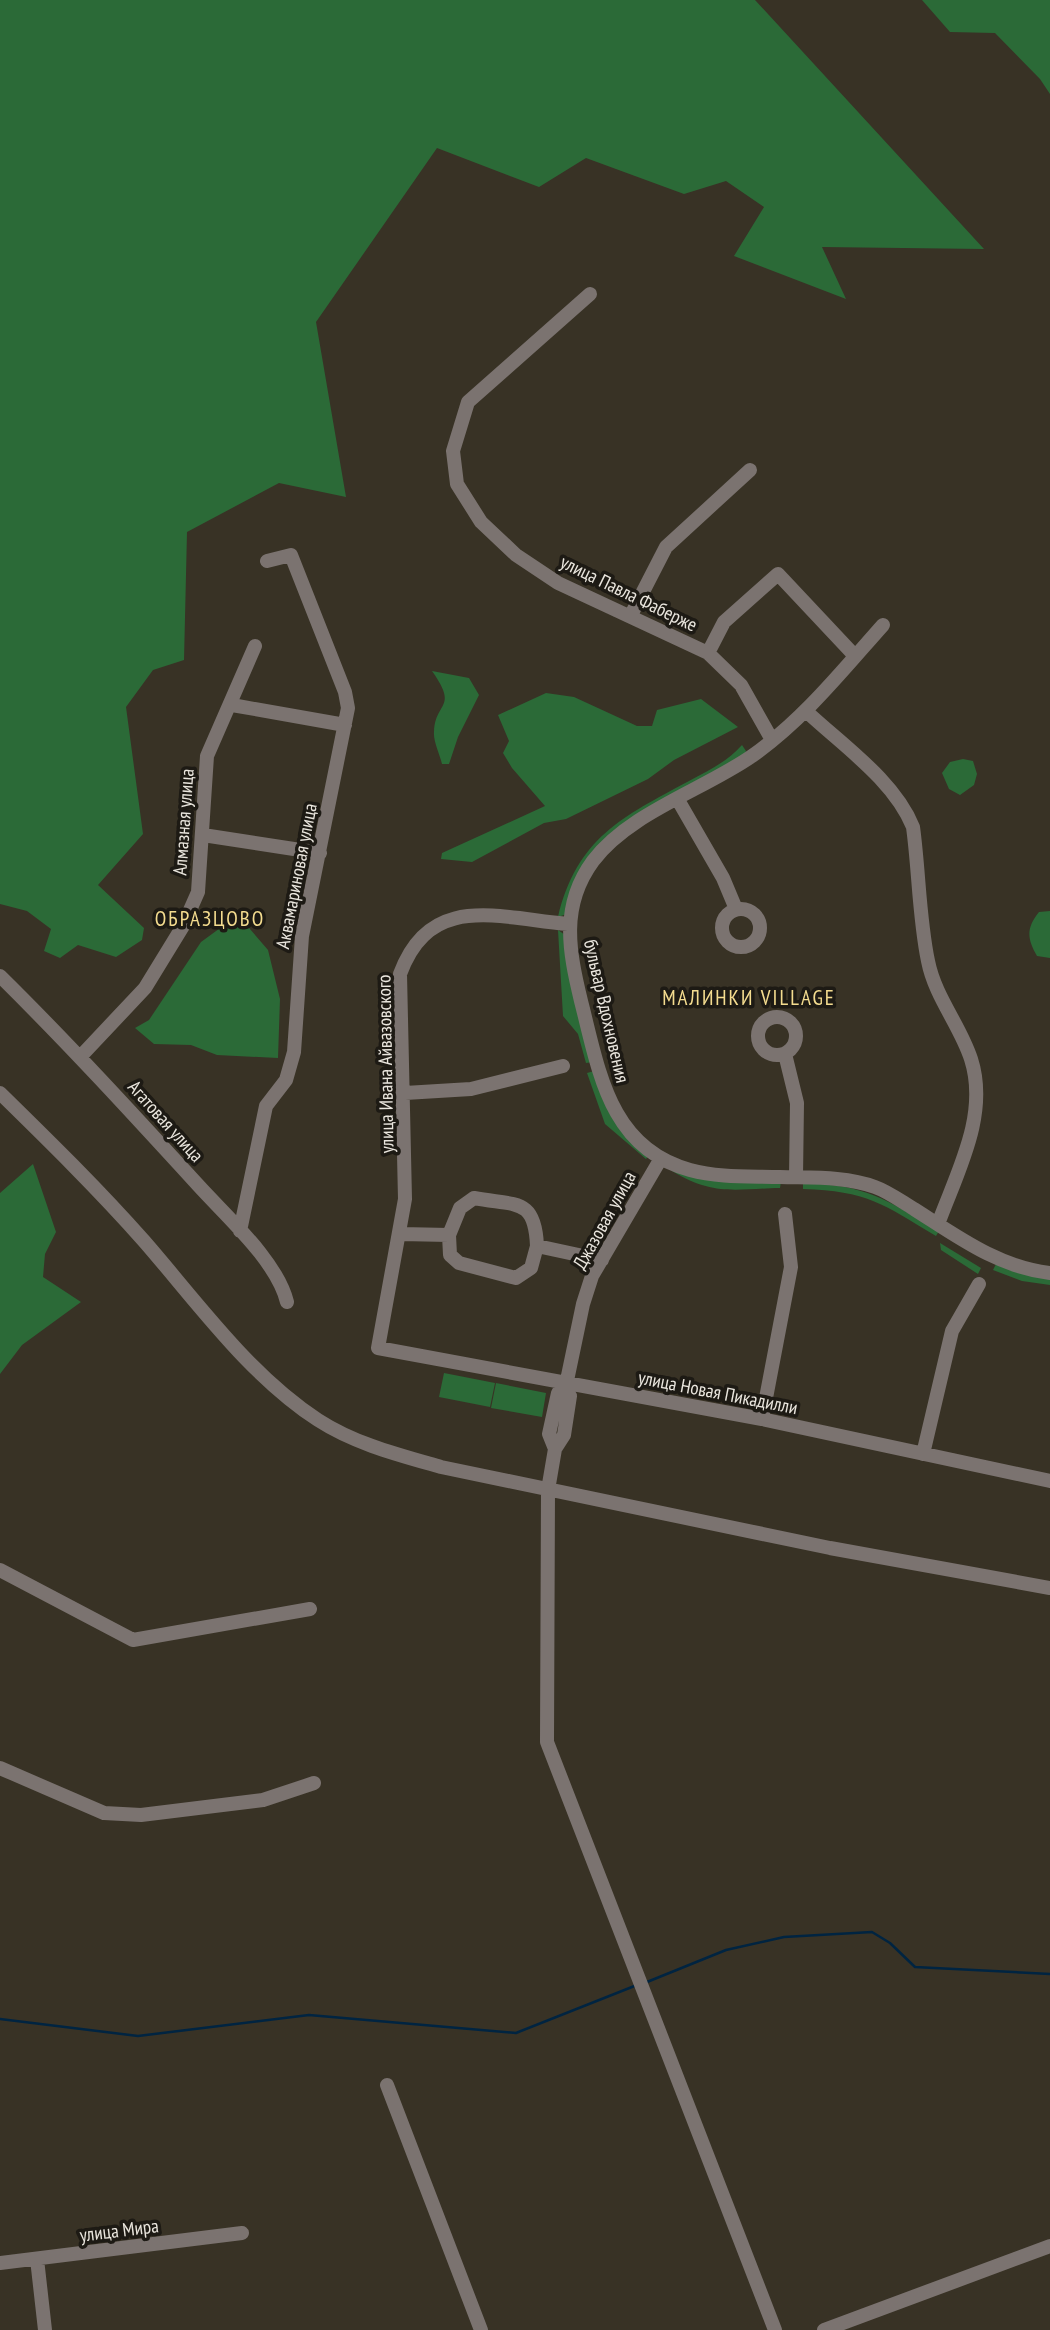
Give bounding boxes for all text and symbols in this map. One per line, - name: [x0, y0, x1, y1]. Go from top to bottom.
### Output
- street label: улица Павла Фаберже: [557, 549, 702, 637]
- street label: Алмазная улица: [167, 768, 199, 876]
- street label: Аквамариновая улица: [270, 801, 322, 951]
- district label: ОБРАЗЦОВО: [155, 905, 265, 932]
- street label: бульвар Вдохновения: [579, 937, 635, 1085]
- street label: улица Ивана Айвазовского: [371, 974, 399, 1154]
- district label: МАЛИНКИ VILLAGE: [662, 984, 836, 1011]
- street label: Агатовая улица: [123, 1075, 209, 1167]
- street label: Джазовая улица: [567, 1167, 641, 1273]
- street label: улица Новая Пикадилли: [636, 1365, 800, 1419]
- street label: улица Мира: [78, 2213, 160, 2247]

